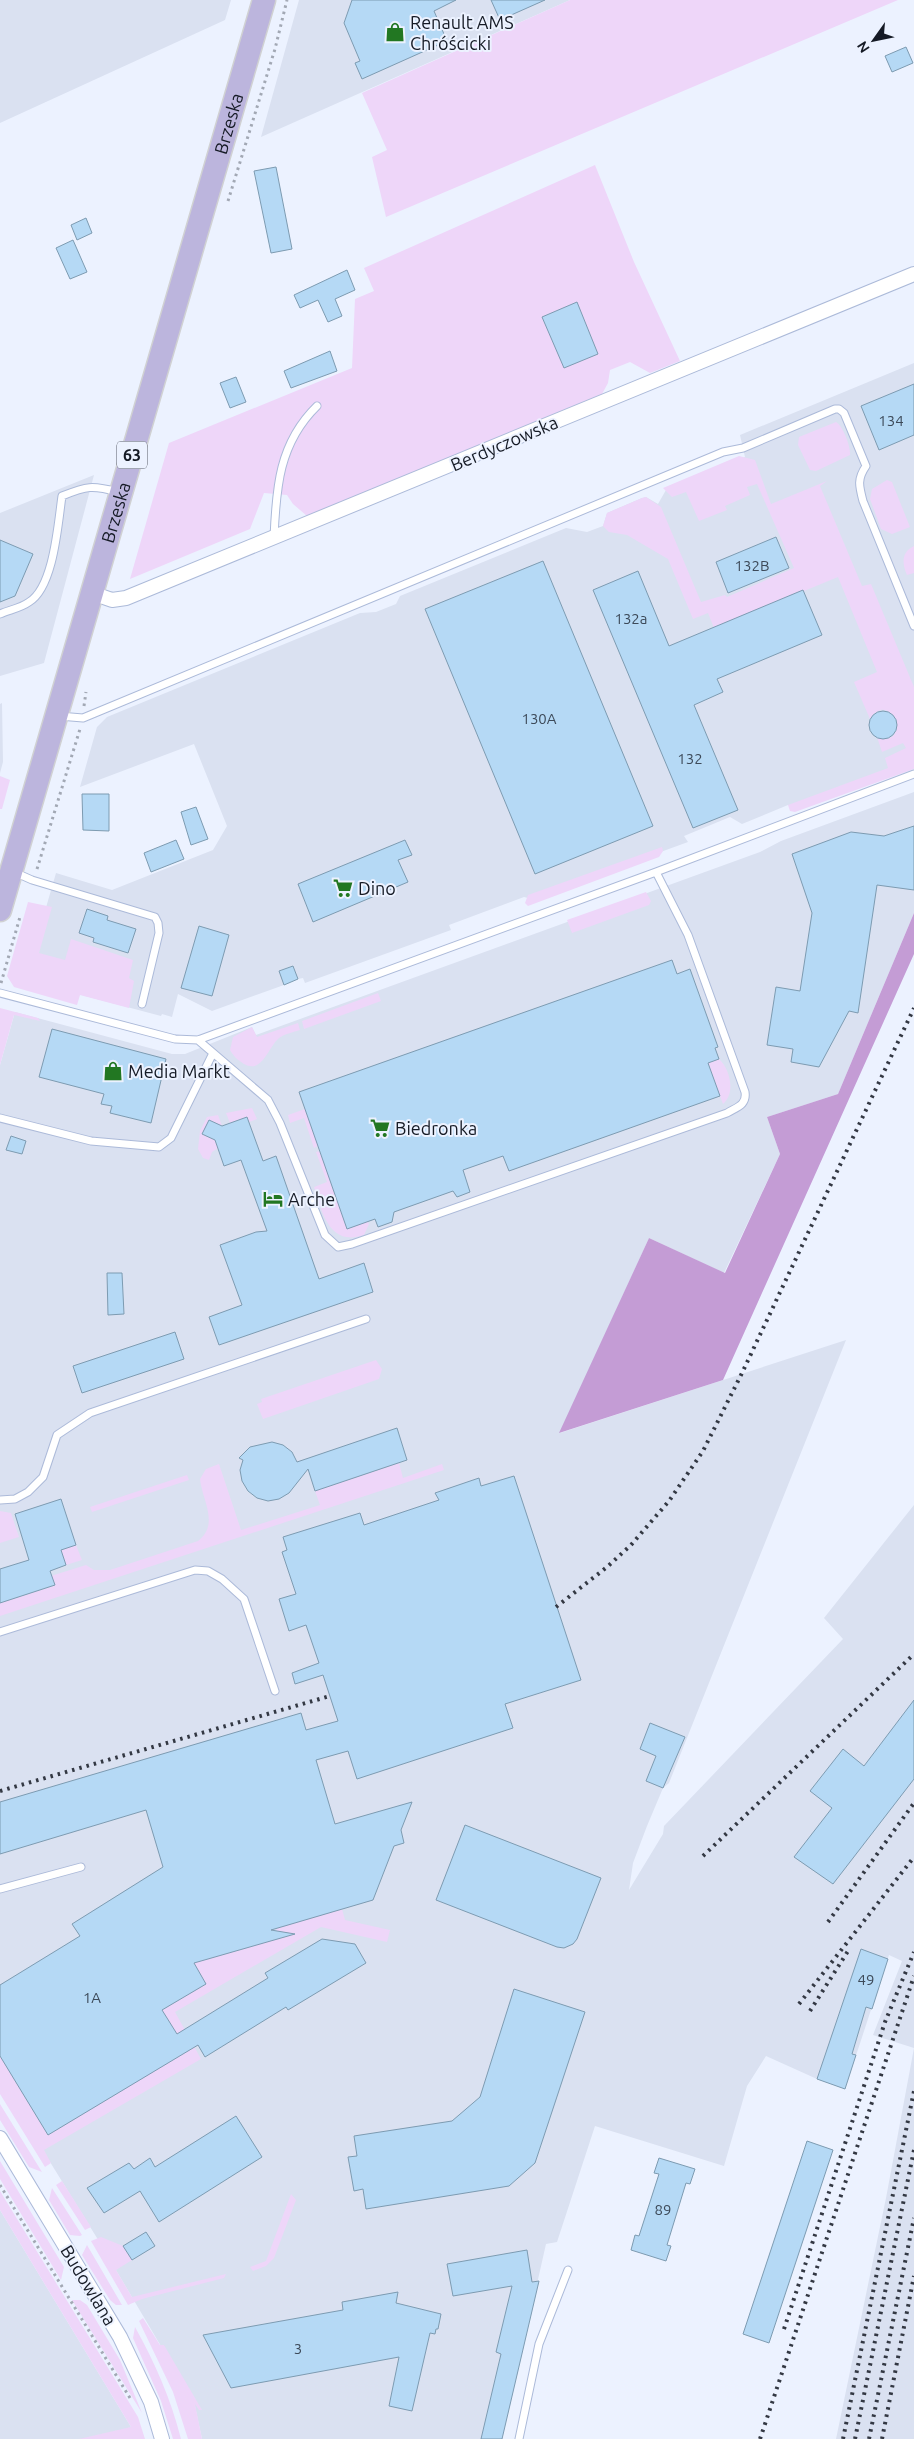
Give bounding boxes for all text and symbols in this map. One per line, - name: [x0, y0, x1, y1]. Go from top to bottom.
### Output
- place label: Renault AMS Chróścicki: [410, 12, 514, 53]
- north arrow: [849, 15, 899, 65]
- shop icon: Renault AMS Chróścicki: [384, 21, 406, 43]
- text: N: [854, 38, 873, 56]
- street label: Brzeska: [210, 91, 247, 156]
- street label: Berdyczowska: [447, 411, 561, 475]
- house number: 134: [878, 412, 904, 429]
- road number: 63: [117, 442, 147, 468]
- street label: Brzeska: [97, 480, 134, 545]
- house number: 132B: [735, 557, 769, 574]
- house number: 132a: [614, 610, 648, 627]
- house number: 130A: [521, 710, 557, 727]
- house number: 132: [677, 750, 703, 767]
- supermarket icon: Dino: [332, 877, 354, 899]
- place label: Dino: [358, 878, 396, 898]
- shop icon: Media Markt: [102, 1060, 124, 1082]
- place label: Media Markt: [128, 1061, 230, 1081]
- supermarket icon: Biedronka: [369, 1117, 391, 1139]
- place label: Biedronka: [395, 1118, 477, 1138]
- hotel icon: Arche: [262, 1188, 284, 1210]
- place label: Arche: [288, 1189, 335, 1209]
- house number: 49: [858, 1971, 874, 1988]
- house number: 1A: [83, 1989, 101, 2006]
- house number: 89: [655, 2201, 671, 2218]
- street label: Budowlana: [57, 2241, 121, 2329]
- house number: 3: [294, 2340, 302, 2357]

